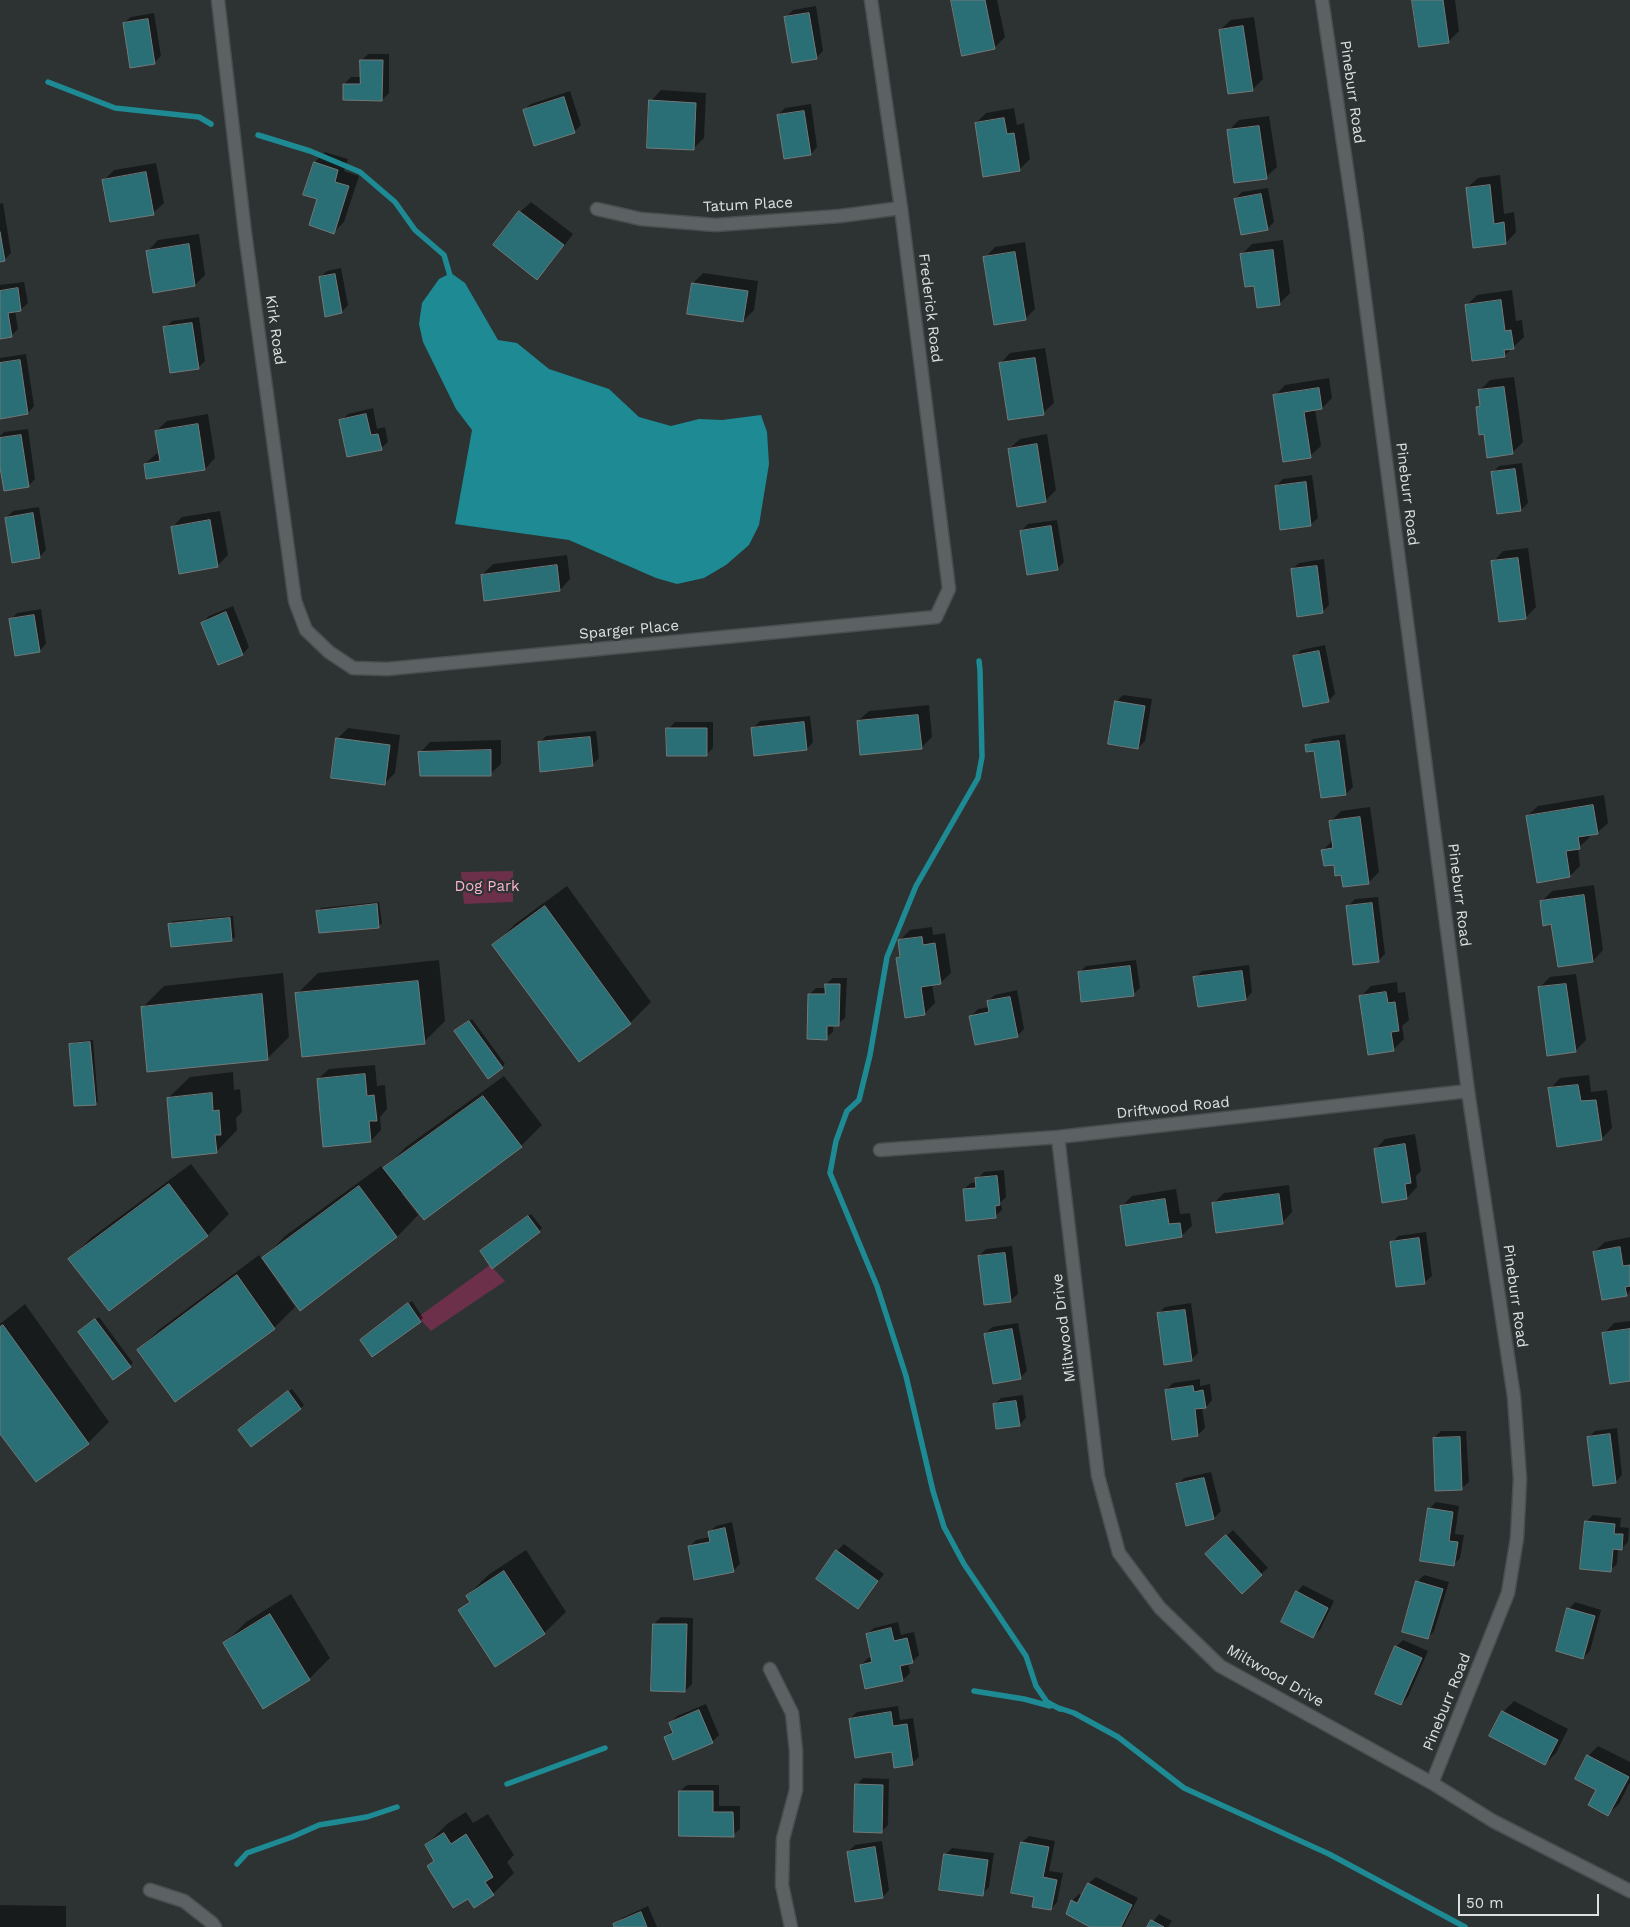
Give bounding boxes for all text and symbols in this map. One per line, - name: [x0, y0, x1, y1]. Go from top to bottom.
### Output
- street label: Pineburr Road: [1336, 39, 1368, 145]
- street label: Tatum Place: [703, 194, 793, 216]
- street label: Frederick Road: [914, 252, 946, 364]
- street label: Kirk Road: [261, 294, 289, 366]
- street label: Pineburr Road: [1392, 441, 1422, 547]
- street label: Sparger Place: [578, 617, 680, 643]
- street label: Pineburr Road: [1444, 842, 1474, 948]
- park label: Dog Park: [454, 878, 520, 896]
- street label: Driftwood Road: [1116, 1093, 1230, 1123]
- street label: Pineburr Road: [1499, 1243, 1531, 1349]
- street label: Miltwood Drive: [1048, 1273, 1080, 1383]
- street label: Miltwood Drive: [1223, 1641, 1327, 1711]
- street label: Pineburr Road: [1419, 1651, 1475, 1753]
- scale bar: [1460, 1884, 1601, 1916]
- text: 50 m: [1466, 1894, 1503, 1912]

